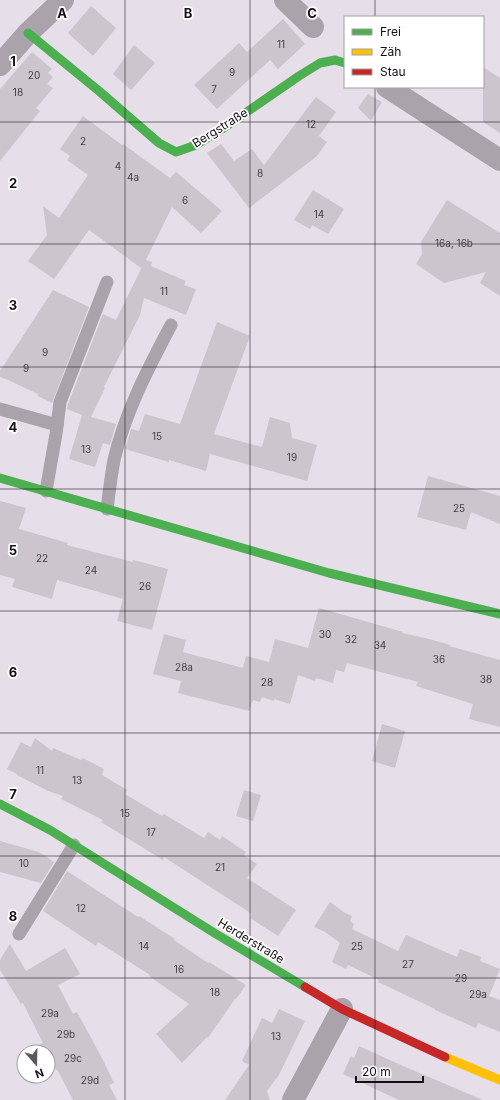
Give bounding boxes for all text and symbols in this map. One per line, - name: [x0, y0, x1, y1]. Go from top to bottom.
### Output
- text: A: [57, 5, 67, 21]
- text: B: [184, 5, 193, 21]
- text: C: [307, 5, 317, 21]
- legend: [344, 16, 484, 88]
- text: Frei: [380, 24, 401, 39]
- house number: 11: [277, 38, 285, 50]
- text: Zäh: [380, 44, 401, 59]
- text: 1: [10, 53, 16, 69]
- text: Stau: [380, 64, 406, 79]
- house number: 9: [229, 66, 235, 78]
- house number: 20: [28, 69, 40, 81]
- house number: 7: [211, 83, 217, 95]
- house number: 18: [13, 86, 23, 98]
- street label: Bergstraße: [189, 105, 250, 150]
- house number: 12: [306, 118, 316, 130]
- house number: 2: [80, 135, 86, 147]
- house number: 4: [115, 160, 121, 172]
- house number: 8: [257, 167, 263, 179]
- house number: 4a: [127, 171, 139, 183]
- text: 2: [9, 175, 17, 191]
- house number: 6: [182, 194, 188, 206]
- house number: 14: [314, 208, 324, 220]
- house number: 16a, 16b: [435, 237, 473, 249]
- house number: 11: [160, 285, 168, 297]
- text: 3: [9, 297, 17, 313]
- house number: 9: [42, 346, 48, 358]
- house number: 9: [23, 362, 29, 374]
- text: 4: [9, 419, 18, 435]
- house number: 15: [152, 430, 162, 442]
- house number: 13: [81, 443, 91, 455]
- house number: 19: [287, 451, 297, 463]
- house number: 25: [453, 502, 465, 514]
- text: 5: [9, 542, 17, 558]
- house number: 22: [36, 552, 48, 564]
- house number: 24: [85, 564, 97, 576]
- house number: 26: [139, 580, 151, 592]
- house number: 30: [319, 628, 331, 640]
- house number: 32: [345, 633, 357, 645]
- house number: 34: [374, 639, 386, 651]
- house number: 36: [433, 653, 445, 665]
- house number: 28a: [175, 661, 193, 673]
- text: 6: [9, 664, 17, 680]
- house number: 38: [480, 673, 492, 685]
- house number: 28: [261, 676, 273, 688]
- house number: 11: [36, 764, 44, 776]
- house number: 13: [72, 774, 82, 786]
- text: 7: [9, 786, 17, 802]
- house number: 15: [120, 807, 130, 819]
- house number: 17: [146, 826, 156, 838]
- house number: 10: [19, 857, 29, 869]
- house number: 21: [215, 861, 225, 873]
- house number: 12: [76, 902, 86, 914]
- text: 8: [9, 908, 17, 924]
- street label: Herderstraße: [215, 915, 287, 966]
- house number: 14: [139, 940, 149, 952]
- house number: 25: [351, 940, 363, 952]
- house number: 27: [402, 958, 414, 970]
- house number: 16: [174, 963, 184, 975]
- house number: 29: [455, 972, 467, 984]
- house number: 18: [210, 986, 220, 998]
- house number: 29a: [469, 988, 487, 1000]
- house number: 29a: [41, 1007, 59, 1019]
- house number: 29b: [57, 1028, 75, 1040]
- house number: 13: [271, 1030, 281, 1042]
- north arrow: [16, 1044, 56, 1084]
- house number: 29c: [64, 1052, 82, 1064]
- scale bar: [356, 1058, 423, 1084]
- text: 20 m: [362, 1064, 391, 1079]
- text: N: [33, 1065, 46, 1081]
- house number: 29d: [81, 1074, 99, 1086]

